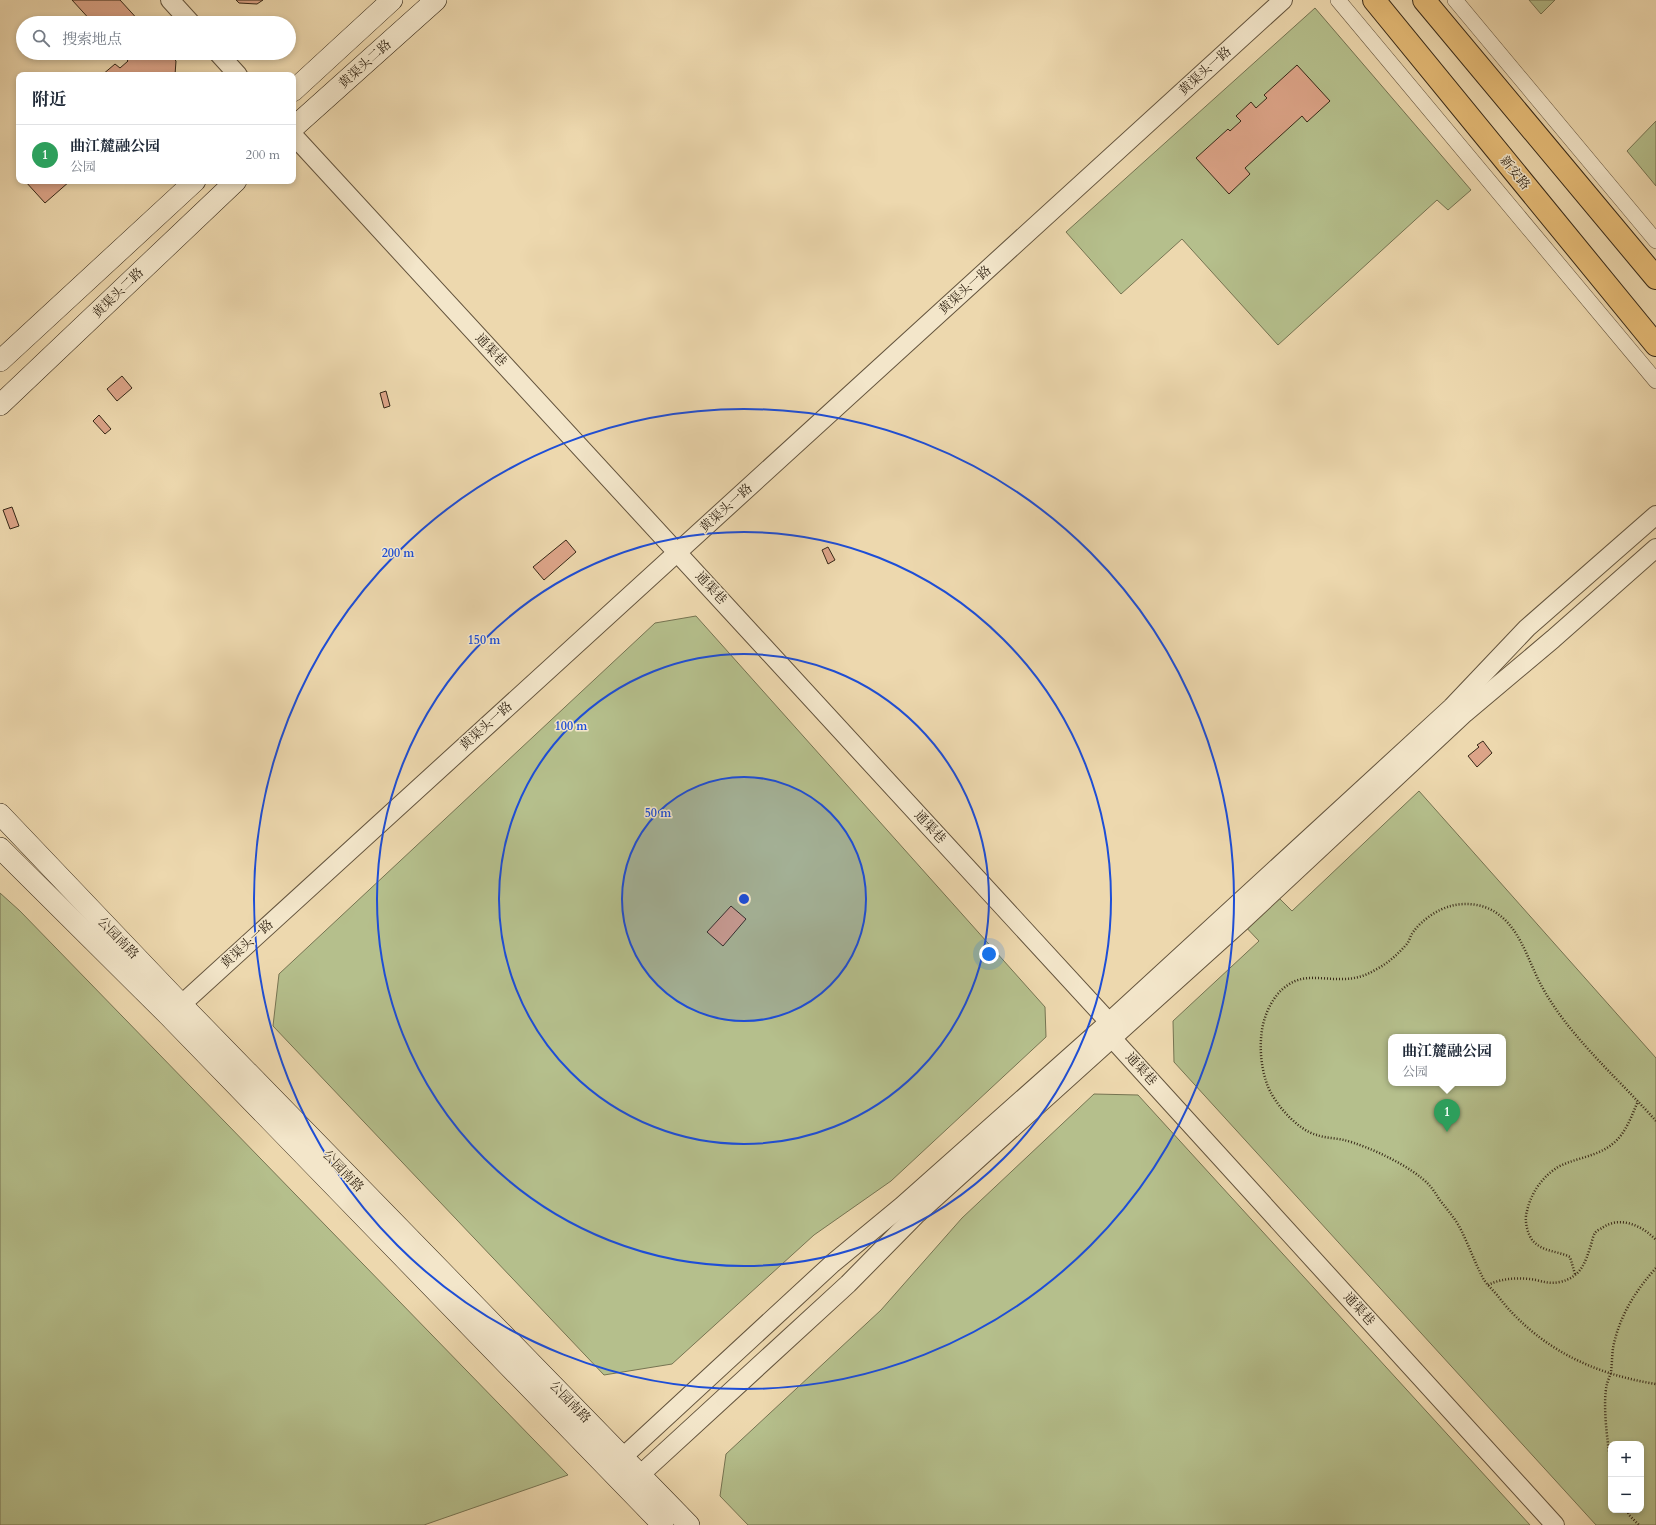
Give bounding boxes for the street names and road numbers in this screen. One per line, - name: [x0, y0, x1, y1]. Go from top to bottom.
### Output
- street label: 黄渠头二路: [335, 36, 395, 92]
- street label: 黄渠头一路: [1175, 43, 1235, 99]
- street label: 新安路: [1496, 152, 1534, 194]
- street label: 黄渠头一路: [935, 262, 995, 318]
- street label: 黄渠头二路: [88, 264, 148, 322]
- street label: 通渠巷: [471, 330, 511, 370]
- street label: 黄渠头一路: [696, 480, 756, 536]
- street label: 通渠巷: [691, 568, 731, 608]
- street label: 黄渠头一路: [456, 698, 516, 754]
- street label: 通渠巷: [910, 807, 950, 847]
- street label: 公园南路: [93, 913, 143, 963]
- street label: 黄渠头一路: [217, 916, 277, 972]
- street label: 通渠巷: [1121, 1048, 1161, 1090]
- street label: 公园南路: [318, 1146, 368, 1196]
- street label: 通渠巷: [1339, 1288, 1379, 1330]
- street label: 公园南路: [545, 1377, 595, 1427]

